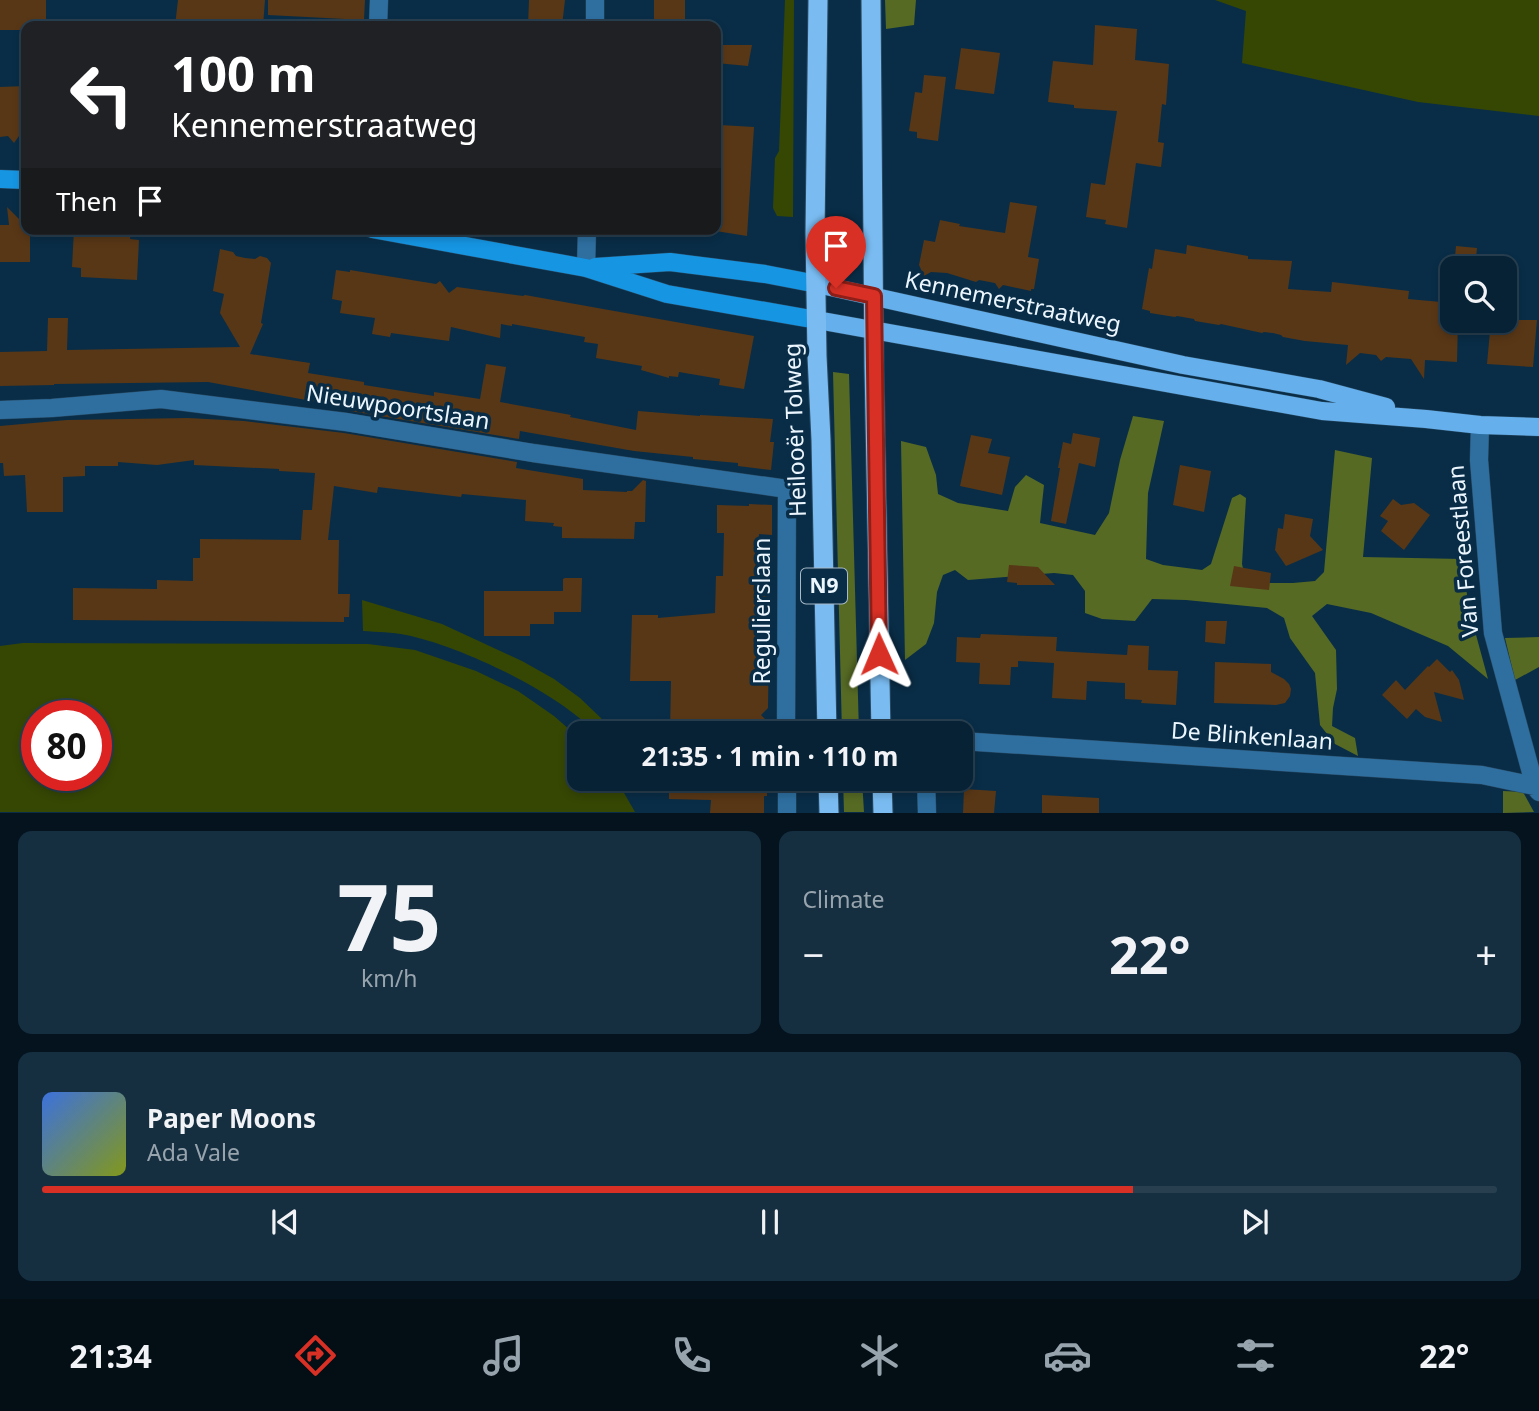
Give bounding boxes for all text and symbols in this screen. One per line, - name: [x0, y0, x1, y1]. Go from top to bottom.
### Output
- text: 100 m: [171, 40, 316, 106]
- icon: left: [56, 49, 147, 140]
- text: Kennemerstraatweg: [171, 103, 477, 146]
- icon: arrive: [131, 182, 169, 220]
- text: Then: [56, 183, 117, 219]
- pin: [806, 216, 866, 288]
- icon: arrive: [817, 227, 855, 265]
- map controls: [1440, 256, 1517, 333]
- button: search: [1440, 256, 1517, 333]
- street label: Kennemerstraatweg: [902, 262, 1124, 340]
- street label: Heilooër Tolweg: [775, 342, 813, 518]
- street label: Nieuwpoortslaan: [304, 376, 492, 436]
- street label: Van Foreestlaan: [1439, 464, 1485, 638]
- street label: Regulierslaan: [745, 538, 777, 684]
- road number: N9: [801, 568, 847, 604]
- position arrow: [842, 617, 916, 691]
- speed limit sign: 80: [21, 700, 112, 791]
- street label: De Blinkenlaan: [1170, 713, 1334, 757]
- text: 21:35 · 1 min · 110 m: [642, 738, 898, 774]
- text: 75: [337, 854, 441, 978]
- text: Climate: [803, 883, 885, 915]
- text: 22°: [1109, 918, 1191, 989]
- text: −: [803, 928, 824, 980]
- text: +: [1475, 928, 1497, 980]
- text: km/h: [361, 962, 418, 994]
- text: Paper Moons: [147, 1100, 316, 1136]
- text: Ada Vale: [147, 1136, 240, 1168]
- icon: previous: [266, 1203, 304, 1241]
- icon: pause: [751, 1203, 789, 1241]
- icon: next: [1236, 1203, 1274, 1241]
- icon: directions: [291, 1331, 340, 1380]
- icon: music: [479, 1331, 528, 1380]
- icon: phone: [667, 1331, 716, 1380]
- icon: climate: [855, 1331, 904, 1380]
- icon: car: [1043, 1331, 1092, 1380]
- icon: filters: [1231, 1331, 1280, 1380]
- text: 21:34: [70, 1334, 152, 1377]
- text: 22°: [1419, 1334, 1469, 1377]

